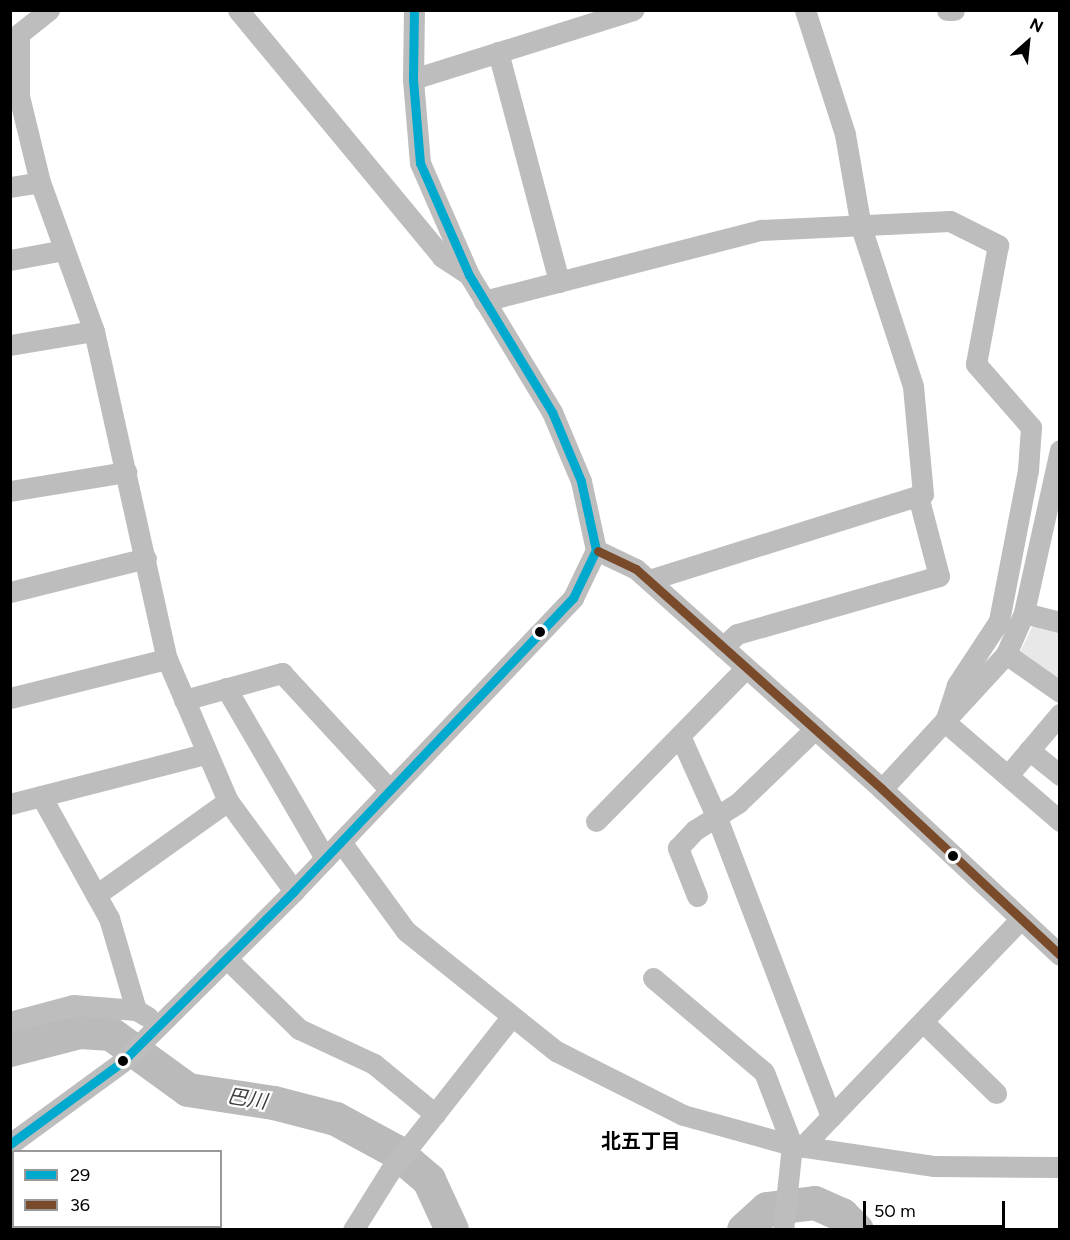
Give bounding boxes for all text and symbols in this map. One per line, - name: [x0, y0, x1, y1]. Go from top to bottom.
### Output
- north arrow: [998, 12, 1058, 72]
- text: N: [1027, 14, 1046, 37]
- unlabelled marker: [534, 626, 546, 638]
- unlabelled marker: [947, 850, 959, 862]
- unlabelled marker: [117, 1055, 129, 1067]
- water label: 巴川: [225, 1084, 269, 1114]
- district label: 北五丁目: [601, 1129, 681, 1153]
- legend: [12, 1150, 222, 1228]
- text: 29: [70, 1164, 90, 1186]
- scale bar: [866, 1189, 1008, 1227]
- text: 36: [70, 1194, 90, 1216]
- text: 50 m: [874, 1200, 916, 1222]

